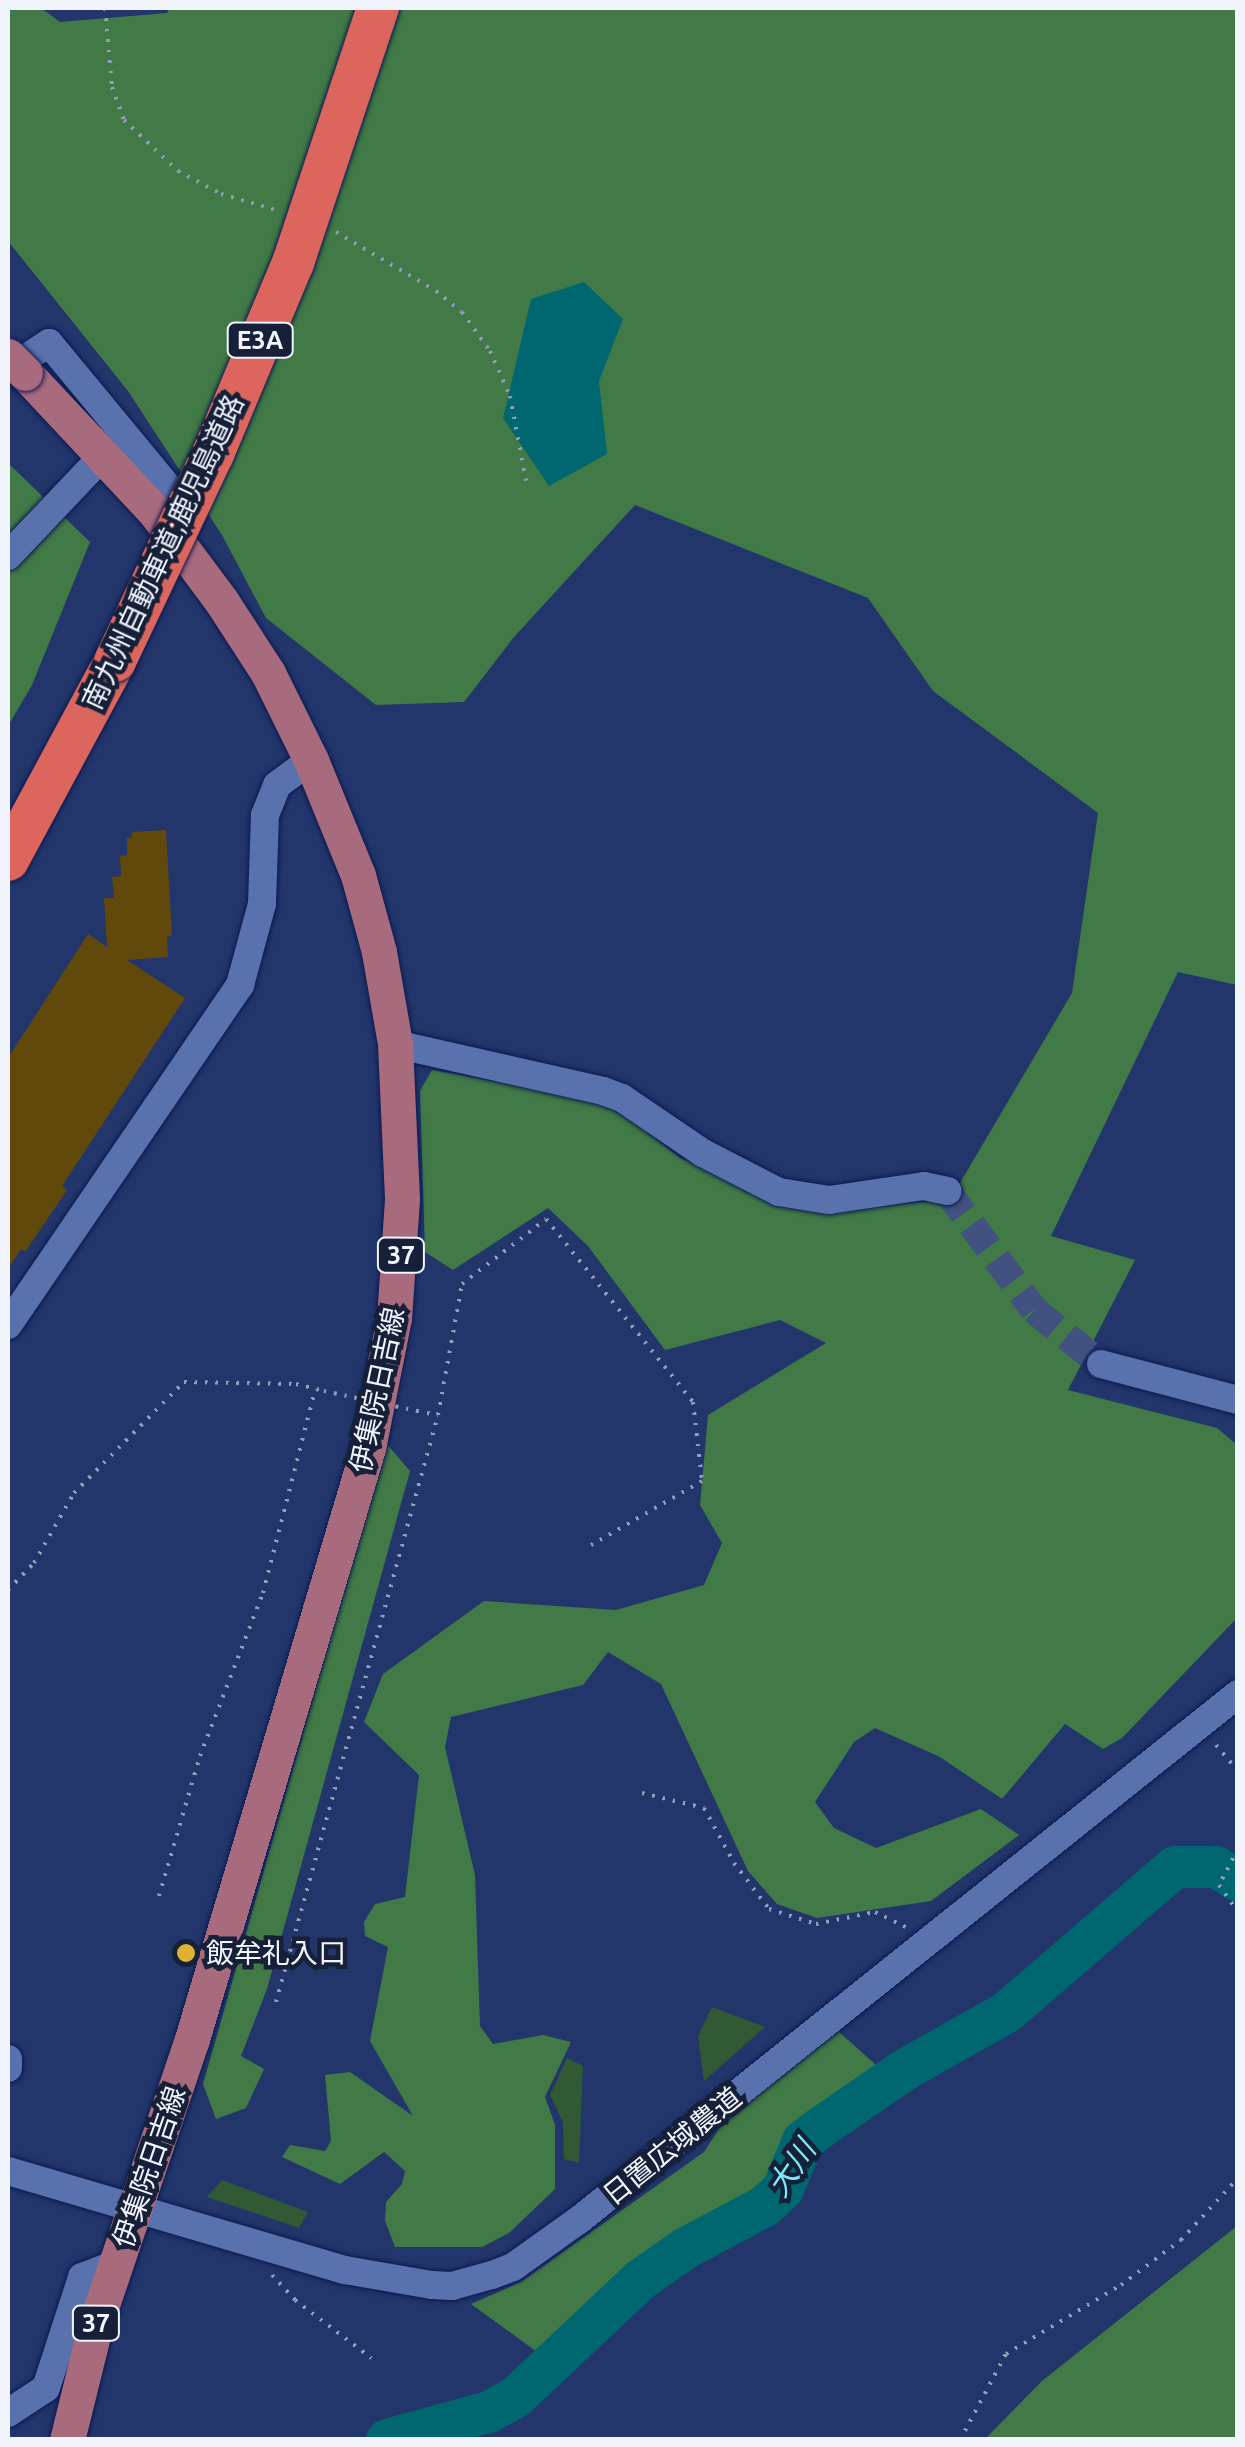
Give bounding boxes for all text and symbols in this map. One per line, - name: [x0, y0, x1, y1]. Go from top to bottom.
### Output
- road number: E3A: [225, 320, 295, 360]
- street label: 南九州自動車道;鹿児島道路: [75, 390, 251, 714]
- road number: 37: [376, 1235, 426, 1275]
- street label: 伊集院日吉線: [343, 1304, 411, 1476]
- place label: 飯牟礼入口: [206, 1936, 346, 1970]
- marker: 飯牟礼入口: [175, 1942, 197, 1964]
- street label: 日置広域農道: [596, 2080, 748, 2212]
- street label: 伊集院日吉線: [106, 2082, 192, 2252]
- water label: 大川: [759, 2133, 823, 2203]
- road number: 37: [71, 2303, 121, 2343]

